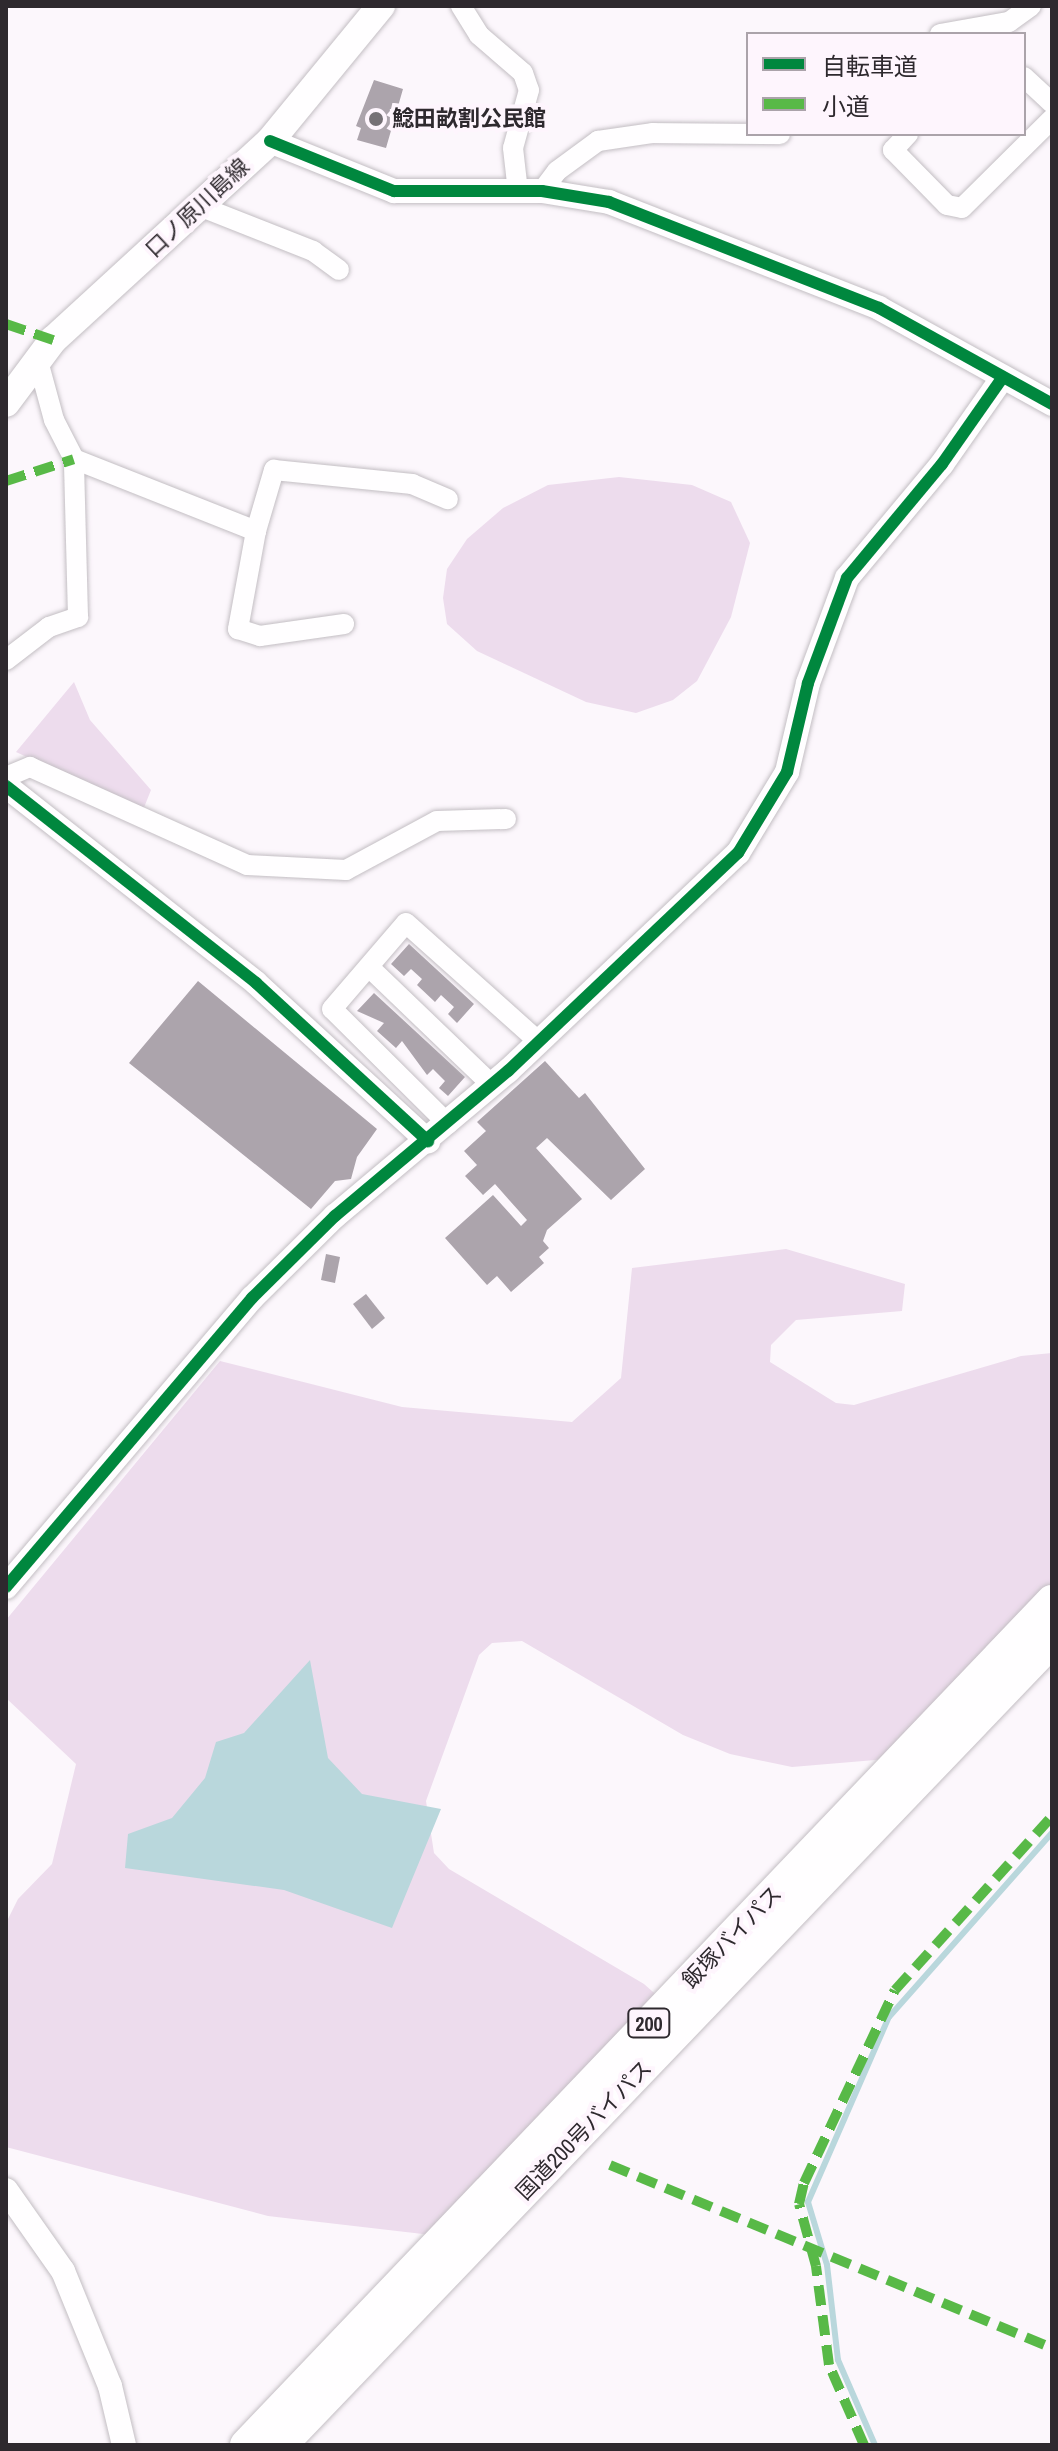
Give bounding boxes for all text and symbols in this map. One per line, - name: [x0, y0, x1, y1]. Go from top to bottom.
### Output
- legend: [746, 32, 1026, 136]
- text: 自転車道: [822, 50, 918, 82]
- text: 小道: [822, 90, 870, 122]
- place label: 鯰田畝割公民館: [392, 106, 546, 132]
- marker: 鯰田畝割公民館: [367, 110, 385, 128]
- street label: 口ノ原川島線: [140, 153, 254, 263]
- street label: 飯塚バイパス: [677, 1880, 787, 1994]
- road number: 200: [627, 2007, 671, 2039]
- street label: 国道200号バイパス: [511, 2055, 657, 2205]

